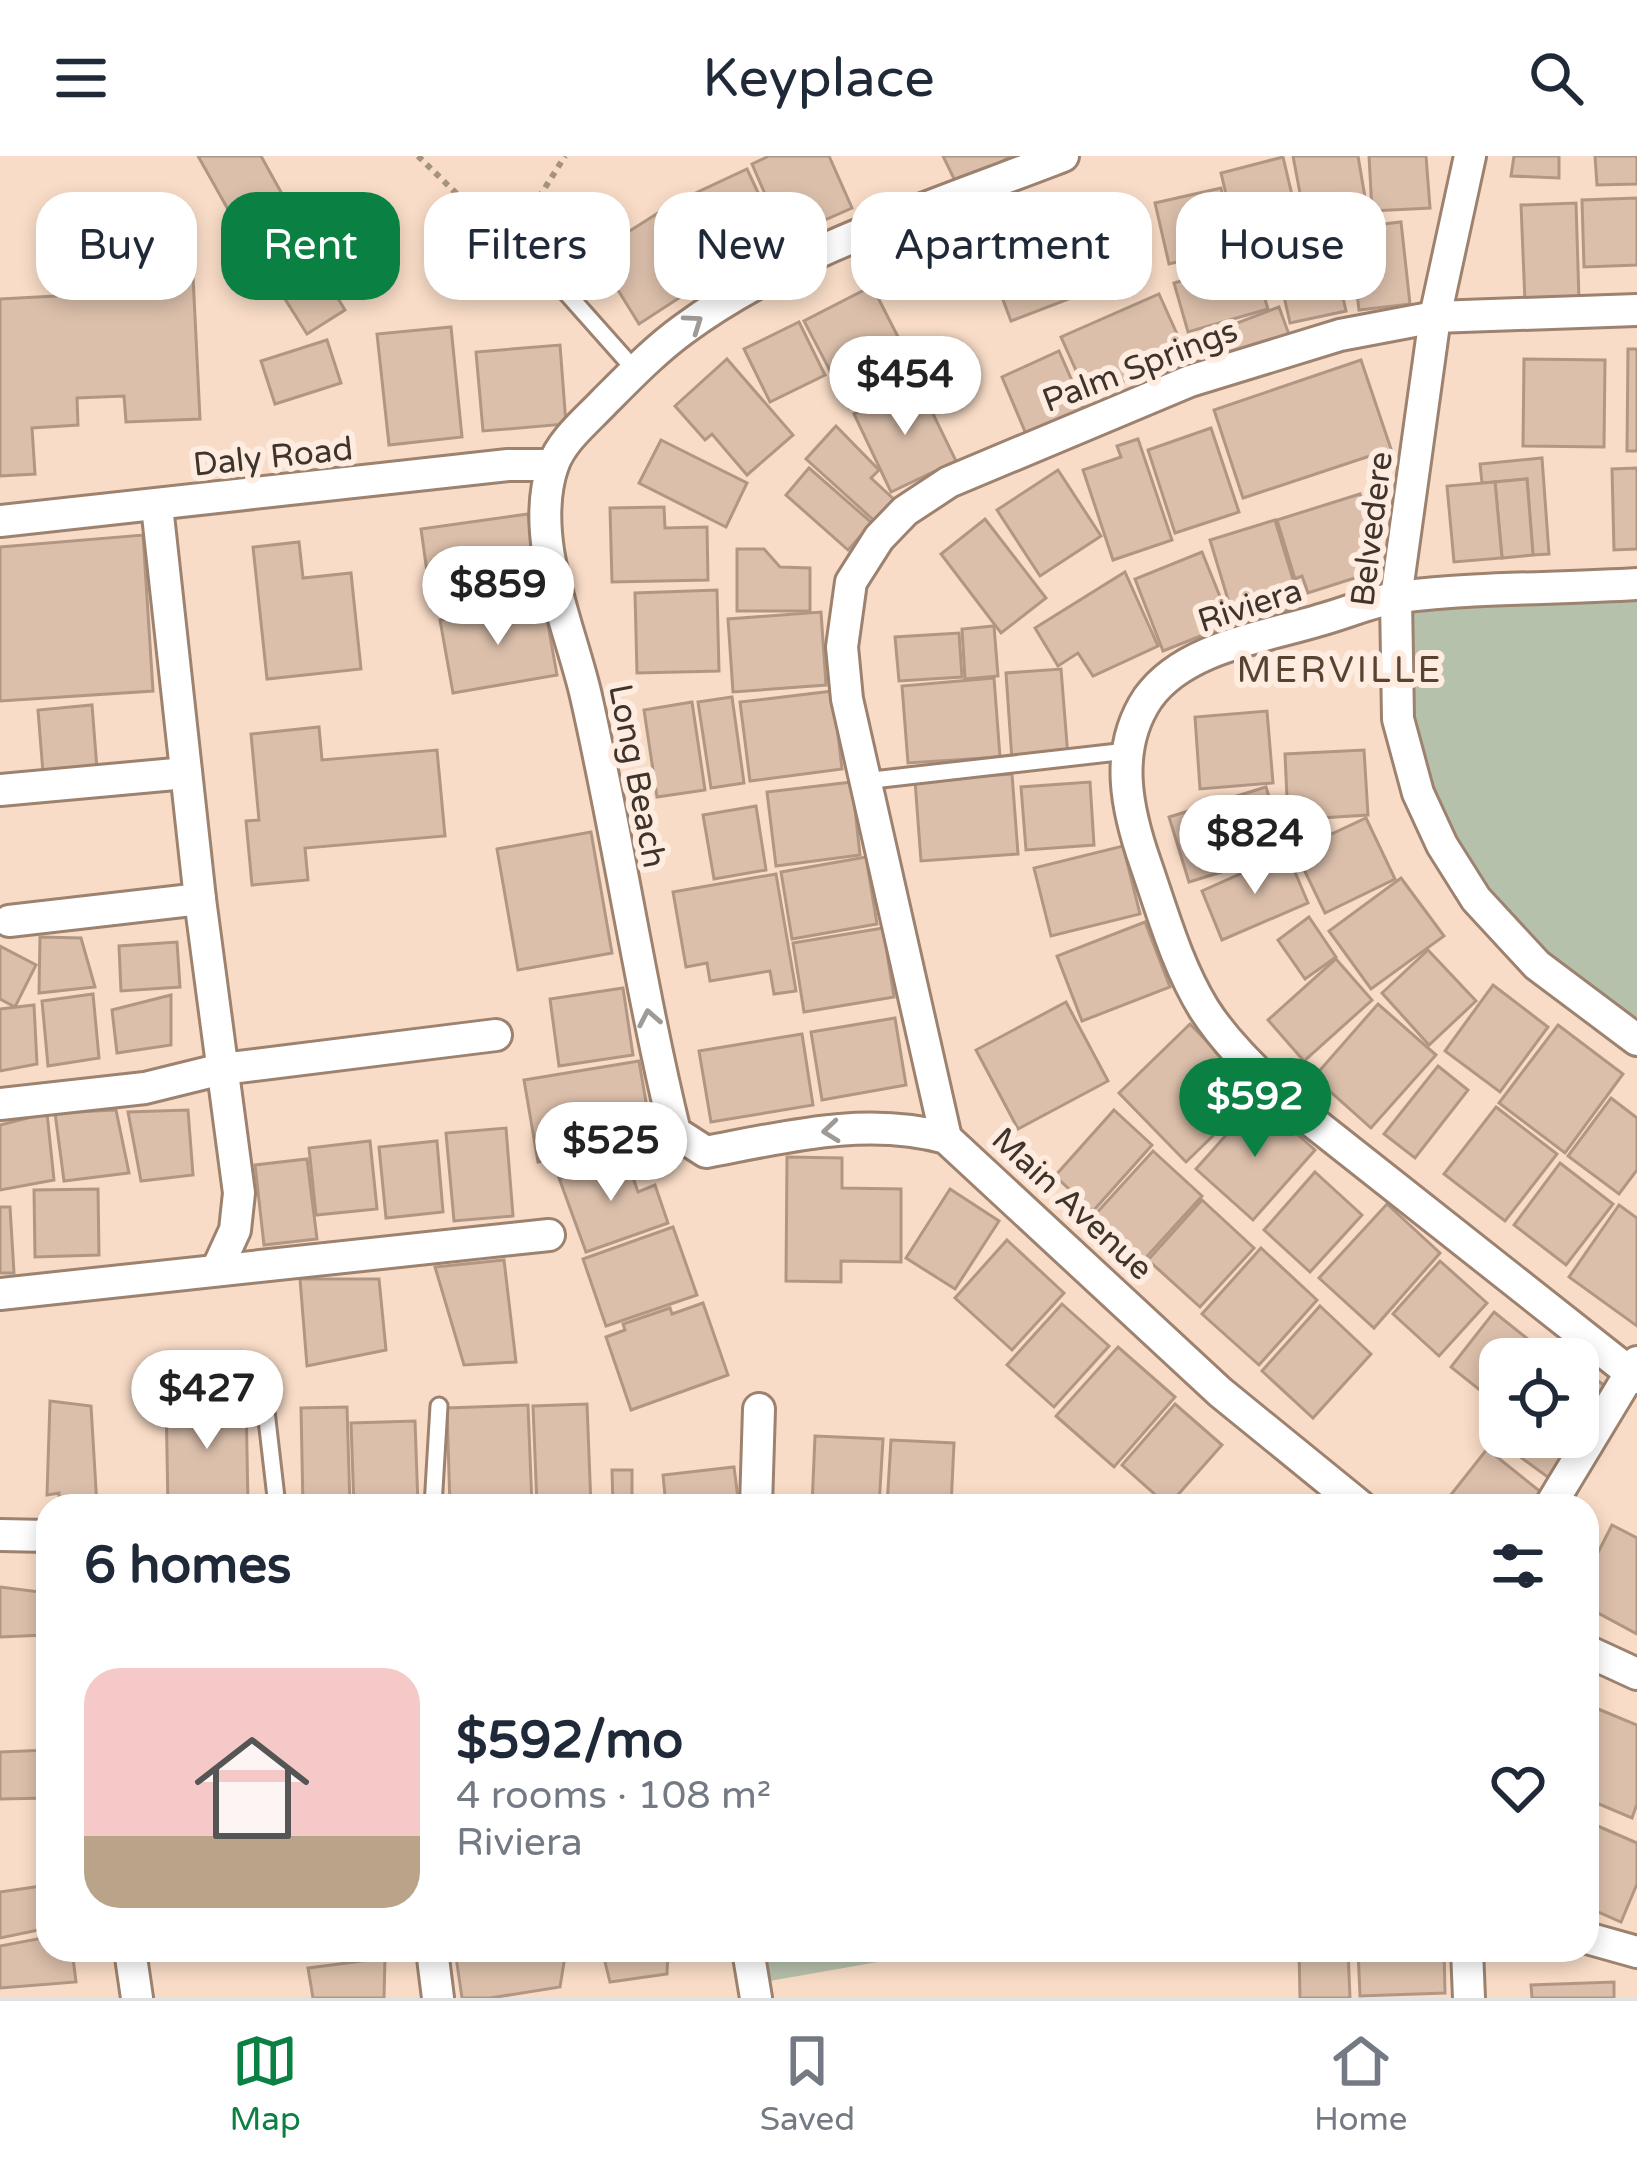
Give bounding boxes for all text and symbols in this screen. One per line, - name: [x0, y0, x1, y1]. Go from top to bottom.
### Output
- icon: menu: [48, 45, 114, 111]
- icon: search: [1523, 45, 1589, 111]
- text: Keyplace: [702, 46, 935, 111]
- chip: Buy: [36, 192, 197, 300]
- chip: Rent: [221, 192, 400, 300]
- chip: Filters: [424, 192, 630, 300]
- chip: New: [654, 192, 827, 300]
- chip: Apartment: [851, 192, 1152, 300]
- chip: House: [1176, 192, 1386, 300]
- street label: Palm Springs: [1037, 311, 1243, 421]
- one-way arrow: [680, 315, 702, 337]
- pin: $454: [834, 336, 976, 438]
- text: $454: [856, 351, 954, 398]
- street label: Daly Road: [191, 429, 355, 485]
- street label: Belvedere: [1343, 449, 1401, 609]
- pin: $859: [427, 546, 569, 648]
- text: $859: [449, 561, 547, 608]
- street label: Riviera: [1193, 571, 1307, 641]
- district label: MERVILLE: [1236, 649, 1444, 692]
- street label: Long Beach: [600, 681, 674, 871]
- pin: $824: [1184, 795, 1326, 897]
- text: $824: [1206, 810, 1304, 857]
- one-way arrow: [637, 1008, 663, 1028]
- pin: $592: [1184, 1058, 1326, 1160]
- text: $592: [1206, 1073, 1304, 1120]
- pin: $525: [540, 1102, 682, 1204]
- text: $525: [562, 1117, 660, 1164]
- one-way arrow: [821, 1118, 841, 1144]
- street label: Main Avenue: [984, 1120, 1160, 1288]
- map controls: [1479, 1338, 1599, 1458]
- button: locate: [1479, 1338, 1599, 1458]
- pin: $427: [136, 1350, 278, 1452]
- text: $427: [158, 1365, 256, 1412]
- icon: filters: [1485, 1533, 1551, 1599]
- text: 6 homes: [84, 1535, 292, 1597]
- text: $592/mo: [456, 1710, 683, 1772]
- icon: home: [180, 1716, 324, 1860]
- icon: heart: [1485, 1755, 1551, 1821]
- text: 4 rooms · 108 m²: [456, 1772, 771, 1819]
- text: Riviera: [456, 1819, 583, 1866]
- tab: Map: [229, 2028, 301, 2139]
- tab: Saved: [760, 2028, 855, 2139]
- tab: Home: [1314, 2028, 1408, 2139]

